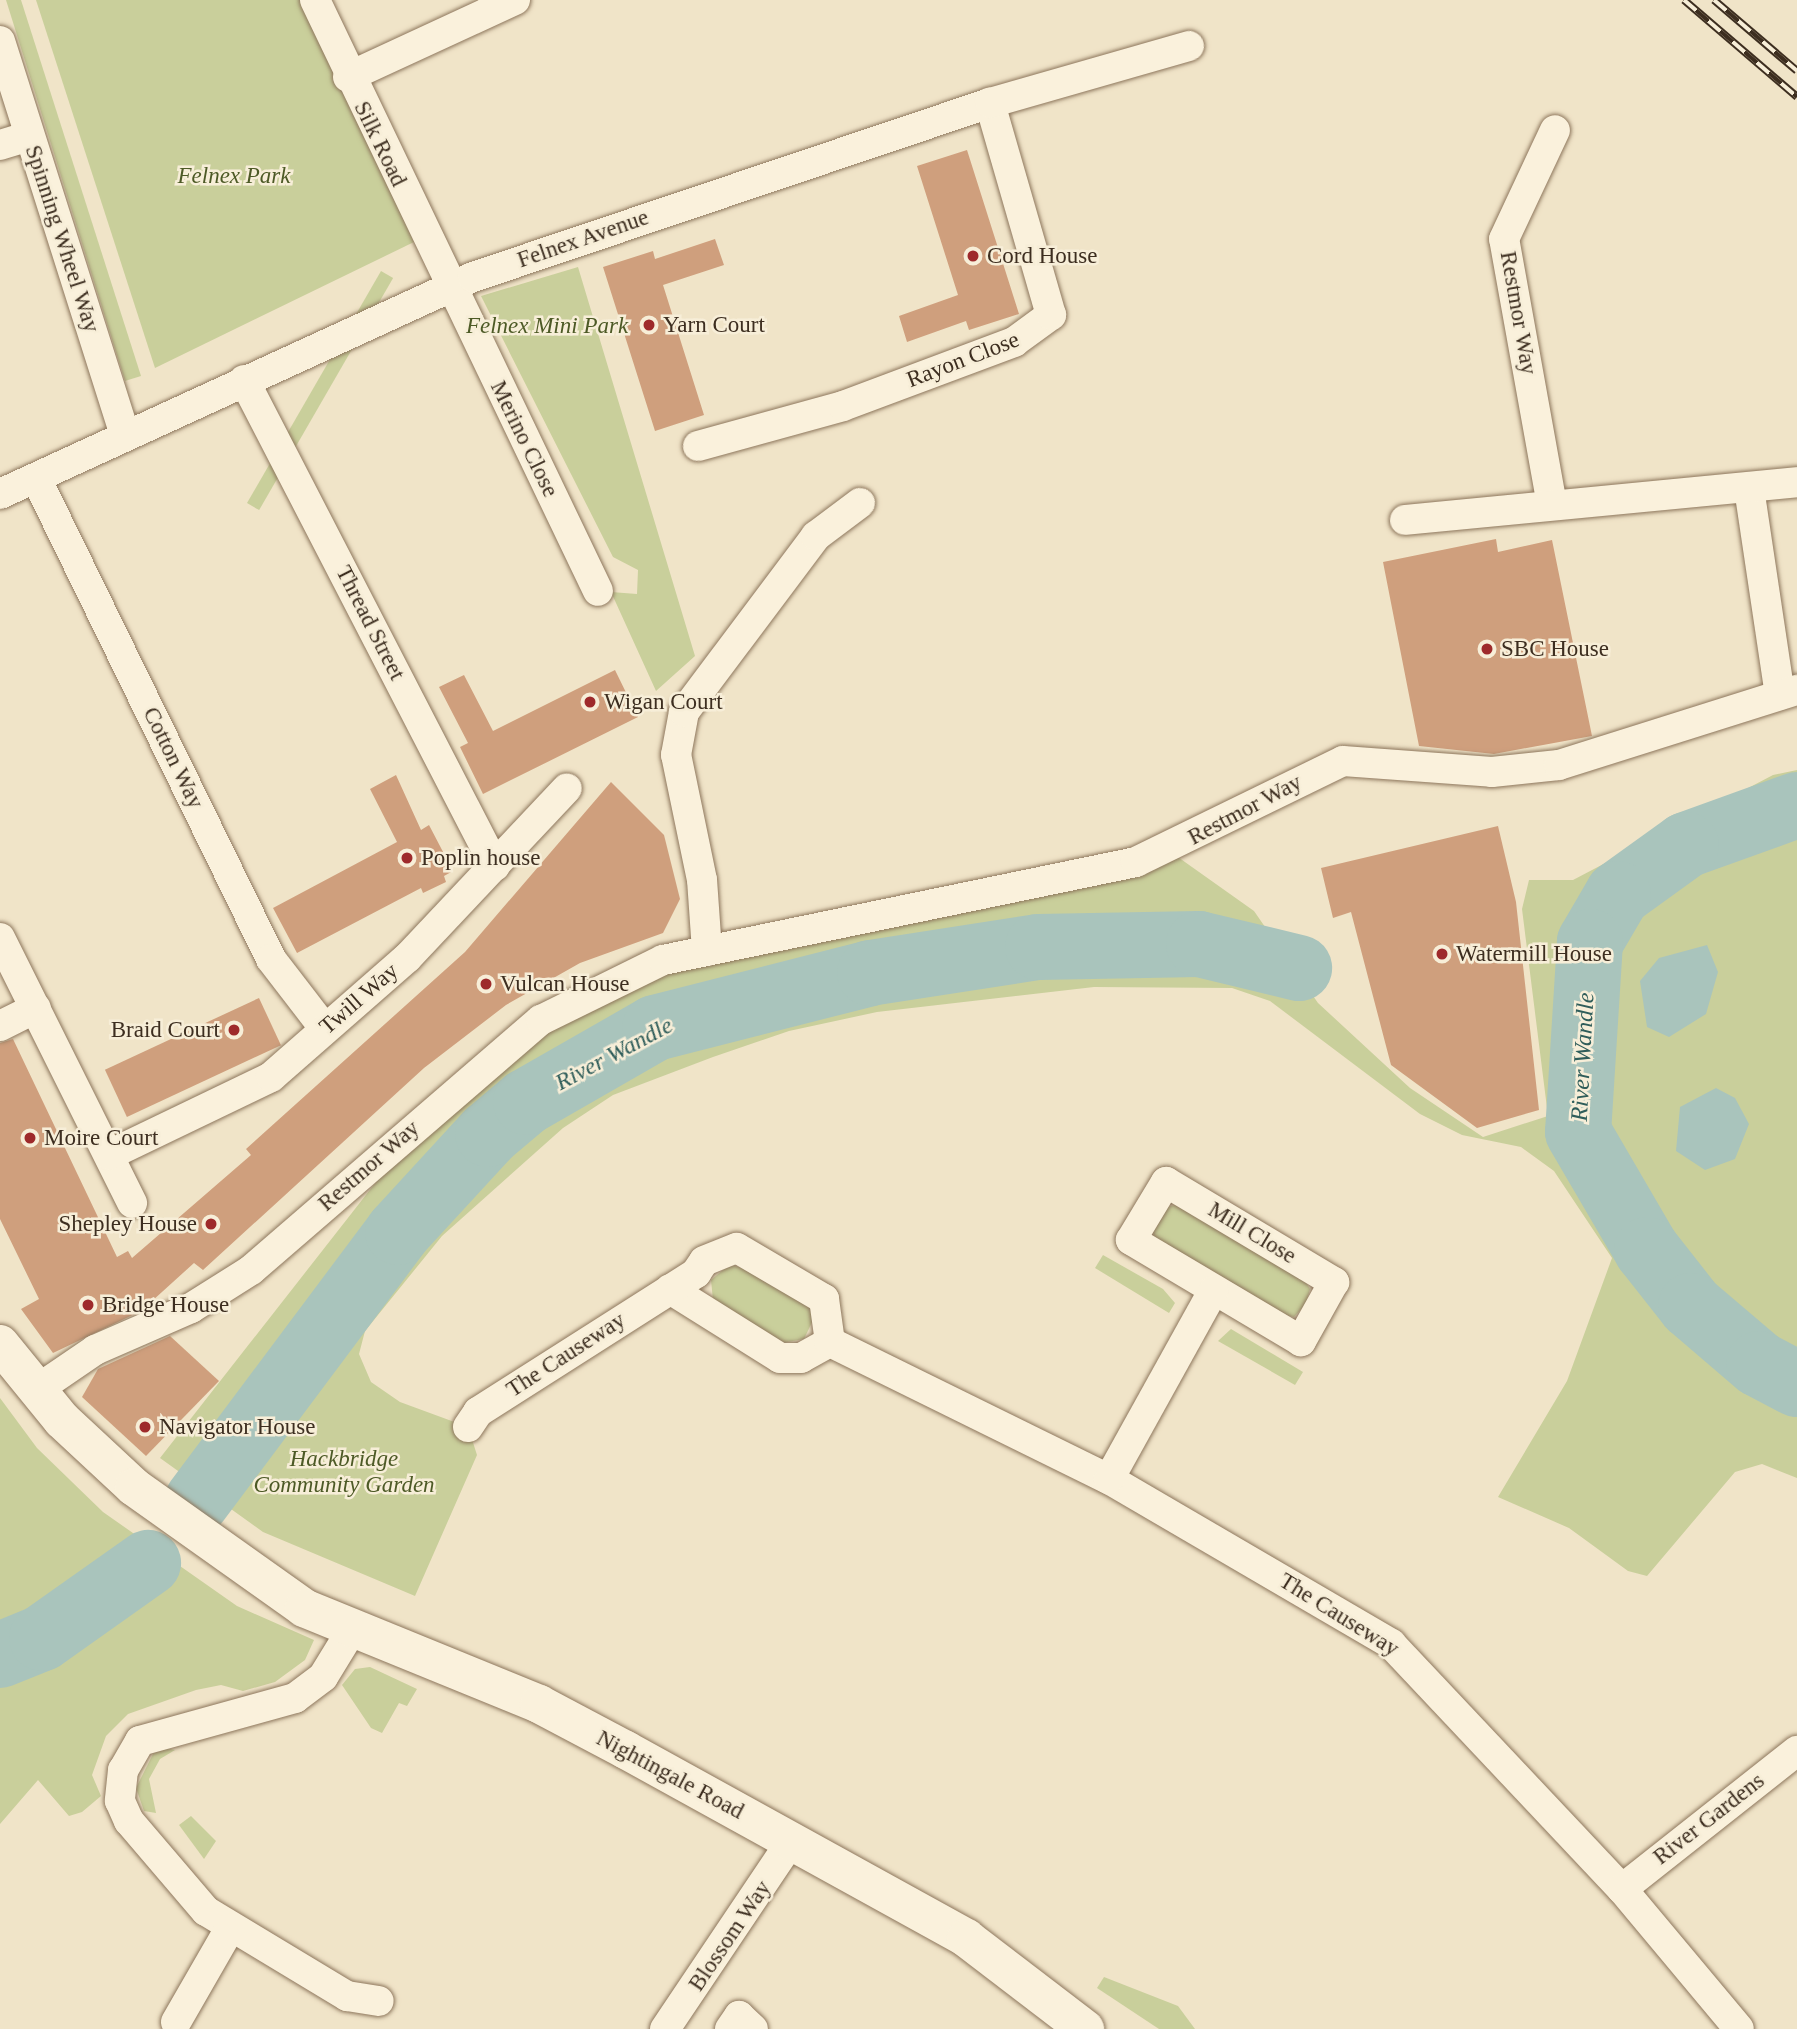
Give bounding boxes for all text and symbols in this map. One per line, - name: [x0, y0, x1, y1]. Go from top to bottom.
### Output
- street label: Silk Road: [348, 97, 412, 191]
- street label: Spinning Wheel Way: [19, 141, 105, 337]
- park label: Felnex Park: [177, 162, 291, 190]
- street label: Felnex Avenue: [513, 203, 653, 275]
- place label: Cord House: [987, 242, 1098, 270]
- marker: Cord House: [965, 248, 981, 264]
- street label: Restmor Way: [1494, 249, 1542, 377]
- place label: Yarn Court: [663, 311, 765, 339]
- park label: Felnex Mini Park: [466, 312, 628, 340]
- marker: Yarn Court: [641, 317, 657, 333]
- street label: Rayon Close: [903, 326, 1023, 394]
- street label: Merino Close: [484, 376, 564, 502]
- street label: Thread Street: [329, 561, 411, 685]
- place label: SBC House: [1501, 635, 1609, 663]
- marker: SBC House: [1479, 641, 1495, 657]
- place label: Wigan Court: [604, 688, 723, 716]
- marker: Wigan Court: [582, 694, 598, 710]
- street label: Cotton Way: [136, 703, 210, 813]
- street label: Restmor Way: [1183, 768, 1307, 852]
- place label: Poplin house: [421, 844, 540, 872]
- marker: Poplin house: [399, 850, 415, 866]
- place label: Watermill House: [1456, 940, 1612, 968]
- marker: Watermill House: [1434, 946, 1450, 962]
- street label: Twill Way: [314, 957, 404, 1041]
- place label: Vulcan House: [500, 970, 630, 998]
- marker: Vulcan House: [478, 976, 494, 992]
- water label: River Wandle: [1565, 992, 1601, 1122]
- water label: River Wandle: [550, 1011, 678, 1097]
- place label: Braid Court: [111, 1016, 220, 1044]
- marker: Braid Court: [226, 1022, 242, 1038]
- street label: Restmor Way: [313, 1114, 425, 1218]
- place label: Moire Court: [44, 1124, 158, 1152]
- marker: Moire Court: [22, 1130, 38, 1146]
- street label: Mill Close: [1203, 1196, 1301, 1270]
- place label: Shepley House: [58, 1210, 197, 1238]
- marker: Shepley House: [203, 1216, 219, 1232]
- place label: Bridge House: [102, 1291, 229, 1319]
- marker: Bridge House: [80, 1297, 96, 1313]
- street label: The Causeway: [501, 1306, 631, 1404]
- place label: Navigator House: [159, 1413, 315, 1441]
- marker: Navigator House: [137, 1419, 153, 1435]
- park label: Hackbridge Community Garden: [253, 1445, 435, 1499]
- street label: The Causeway: [1274, 1567, 1404, 1663]
- street label: Nightingale Road: [592, 1725, 748, 1825]
- street label: River Gardens: [1648, 1767, 1770, 1871]
- street label: Blossom Way: [683, 1875, 777, 1997]

